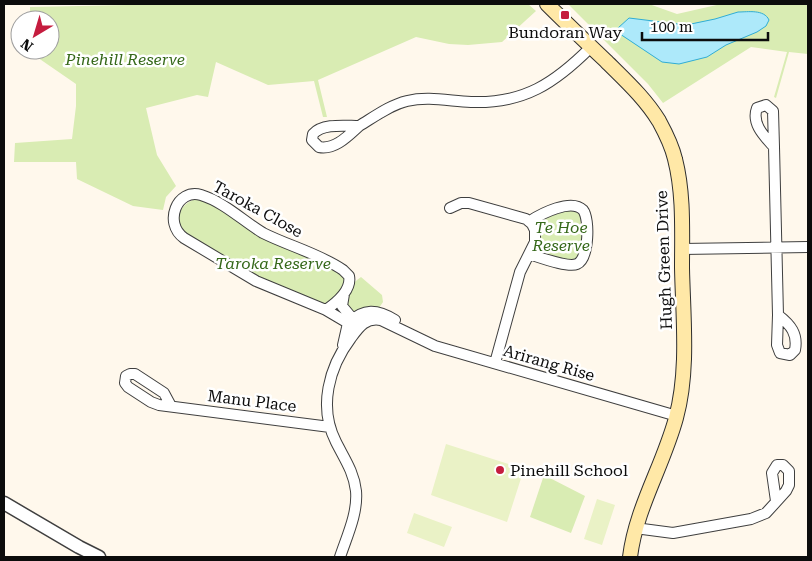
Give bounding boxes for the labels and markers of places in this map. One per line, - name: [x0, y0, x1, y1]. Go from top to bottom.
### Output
- marker: Bundoran Way: [559, 9, 571, 21]
- place label: Bundoran Way: [508, 23, 622, 42]
- place label: Pinehill School: [510, 461, 628, 480]
- marker: Pinehill School: [494, 464, 506, 476]

